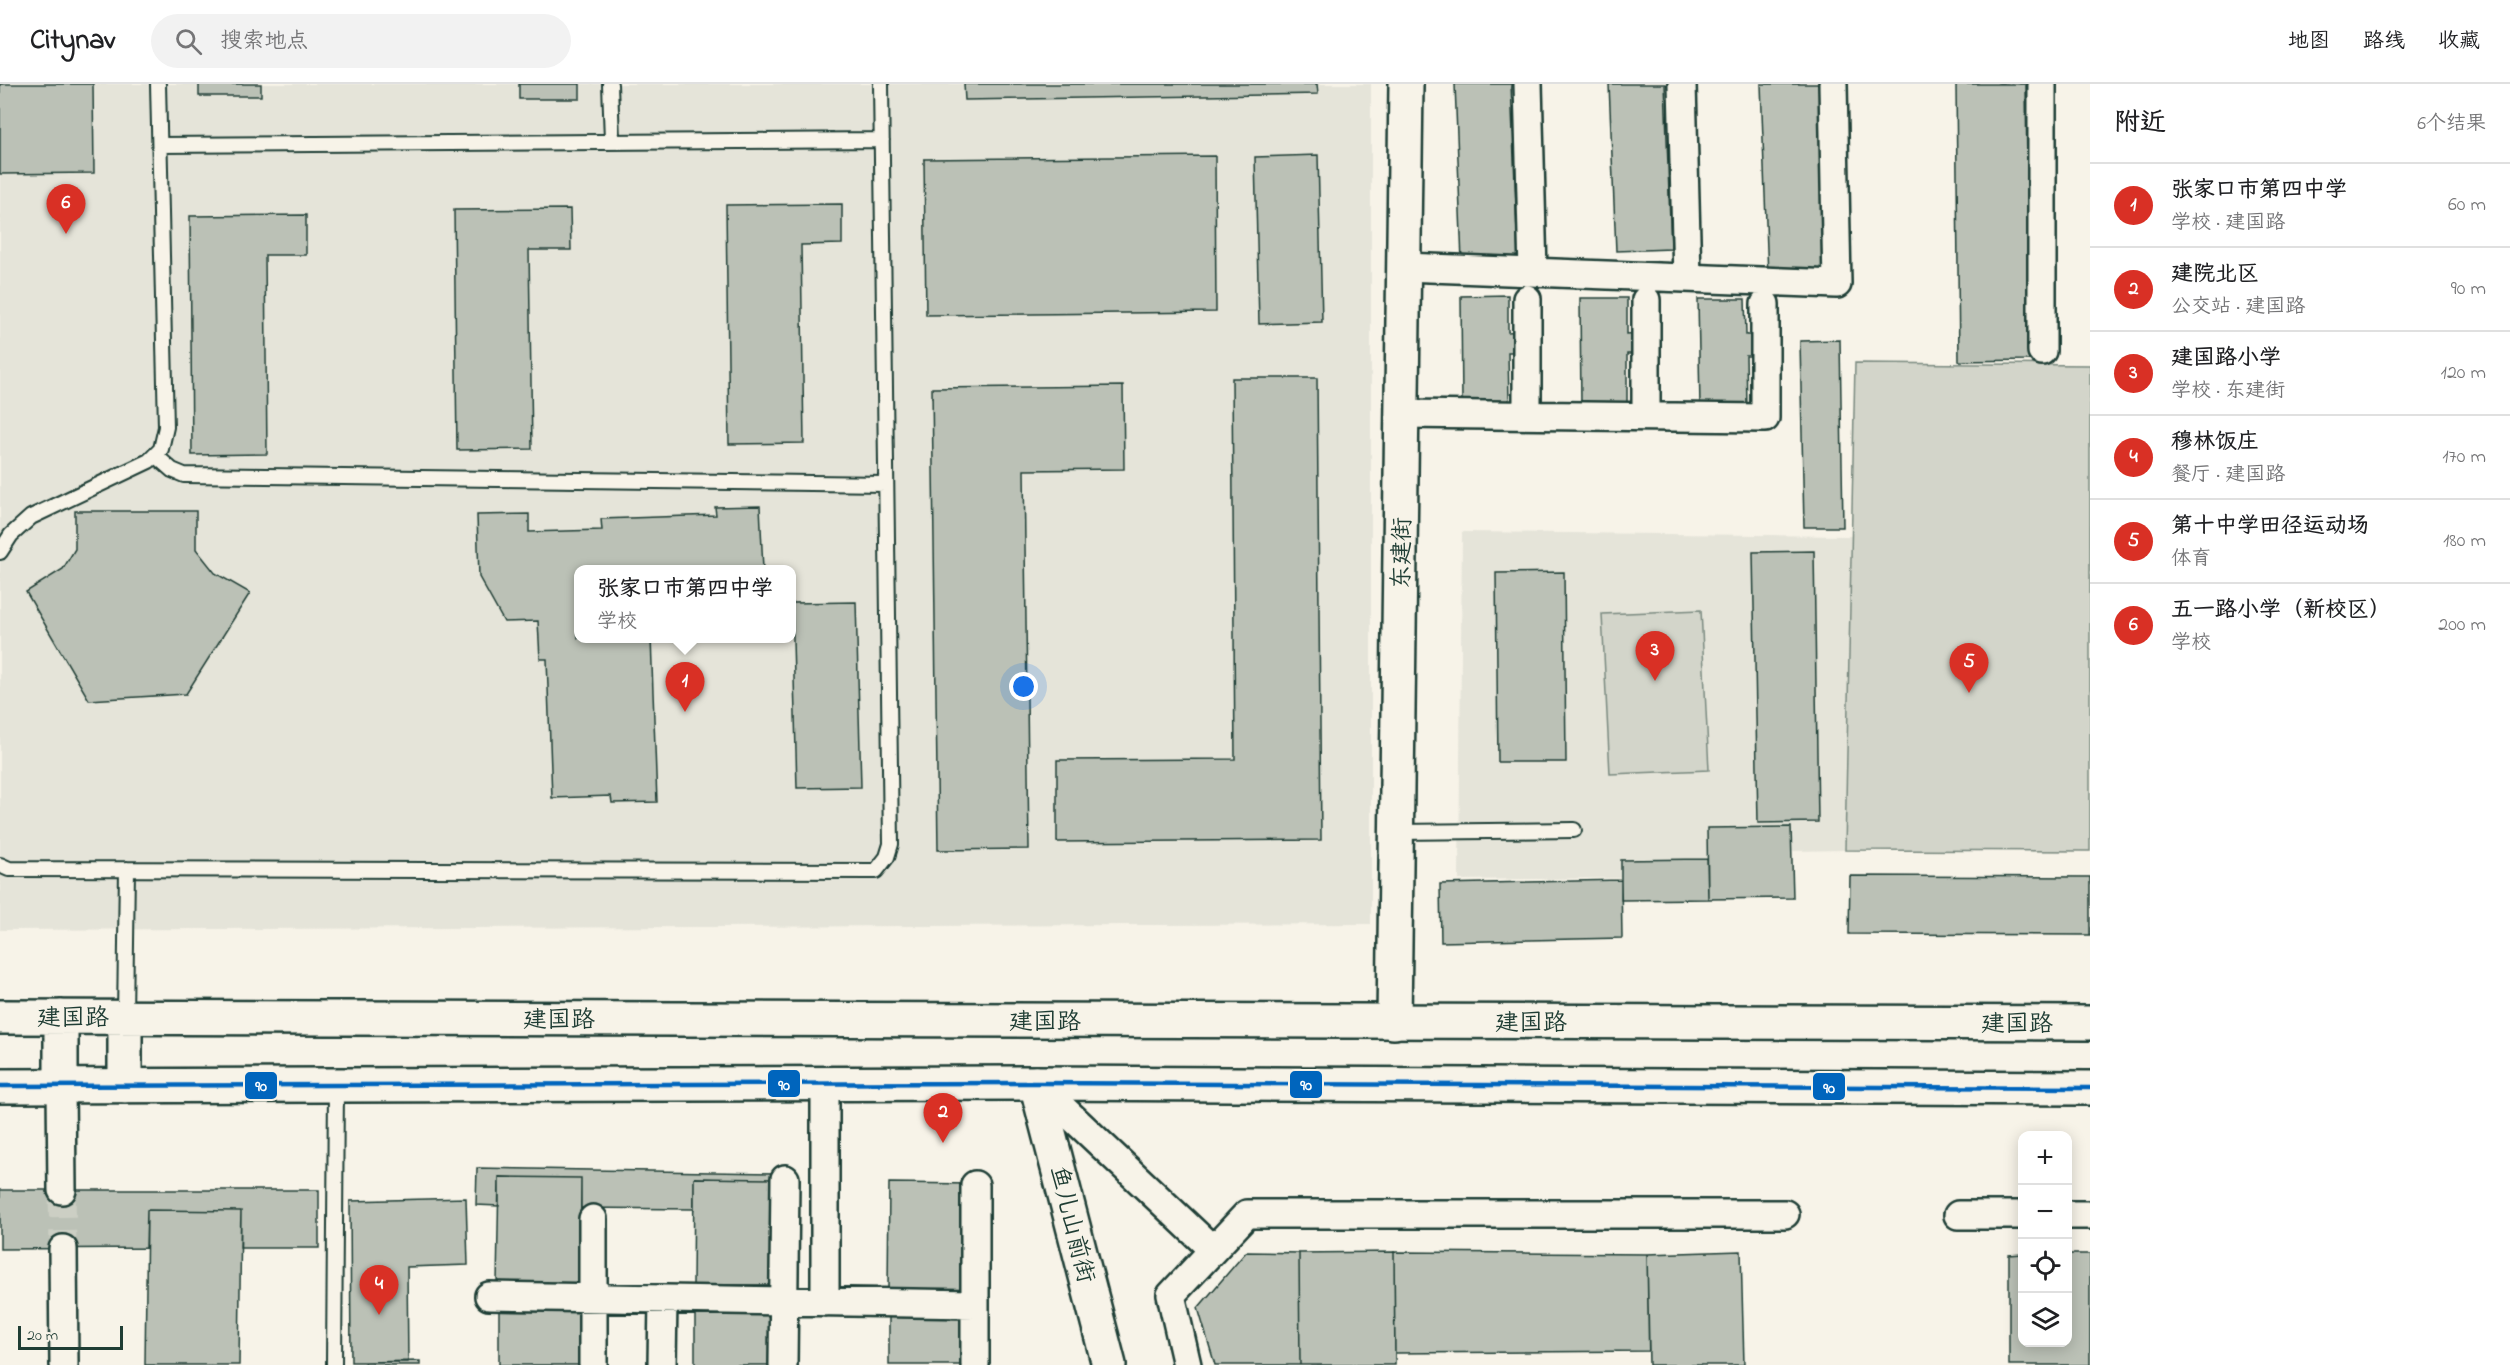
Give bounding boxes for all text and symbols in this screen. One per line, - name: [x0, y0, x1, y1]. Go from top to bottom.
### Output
- search box: [151, 14, 571, 68]
- text: Citynav: [30, 21, 115, 62]
- icon: search: [172, 25, 205, 58]
- text: 搜索地点: [220, 26, 308, 58]
- text: 地图: [2288, 27, 2330, 57]
- text: 路线: [2363, 27, 2405, 57]
- text: 收藏: [2438, 27, 2480, 57]
- text: 附近: [2114, 105, 2166, 143]
- text: 6个结果: [2417, 110, 2486, 139]
- text: 张家口市第四中学: [2171, 175, 2347, 207]
- pin: 6: [46, 184, 86, 234]
- text: 1: [2130, 191, 2137, 220]
- text: 60 m: [2448, 191, 2486, 220]
- text: 学校 · 建国路: [2171, 209, 2285, 238]
- text: 建院北区: [2171, 259, 2259, 291]
- text: 2: [2129, 275, 2138, 304]
- text: 90 m: [2451, 275, 2486, 304]
- text: 公交站 · 建国路: [2171, 293, 2305, 322]
- text: 建国路小学: [2171, 343, 2281, 375]
- text: 3: [2129, 359, 2138, 388]
- text: 120 m: [2441, 359, 2486, 388]
- text: 学校 · 东建街: [2171, 377, 2285, 406]
- text: 穆林饭庄: [2171, 427, 2259, 459]
- text: 4: [2129, 443, 2138, 472]
- text: 170 m: [2442, 443, 2486, 472]
- text: 餐厅 · 建国路: [2171, 461, 2285, 490]
- text: 第十中学田径运动场: [2171, 511, 2369, 543]
- street label: 东建街: [1385, 517, 1422, 589]
- text: 5: [2128, 527, 2139, 556]
- text: 180 m: [2443, 527, 2486, 556]
- text: 体育: [2171, 545, 2211, 574]
- popup: [574, 565, 796, 643]
- text: 张家口市第四中学: [597, 574, 773, 606]
- text: 五一路小学（新校区）: [2171, 595, 2391, 627]
- text: 学校: [597, 608, 637, 637]
- text: 6: [2129, 611, 2138, 640]
- text: 200 m: [2438, 611, 2486, 640]
- text: 学校: [2171, 629, 2211, 658]
- pin: 3: [1636, 632, 1674, 681]
- pin: 5: [1950, 644, 1988, 693]
- pin: 1: [666, 662, 704, 712]
- your location: [1009, 672, 1038, 701]
- street label: 建国路: [37, 1002, 109, 1037]
- street label: 建国路: [523, 1004, 595, 1039]
- street label: 建国路: [1009, 1006, 1081, 1041]
- street label: 建国路: [1495, 1007, 1567, 1042]
- street label: 建国路: [1981, 1008, 2053, 1043]
- line badge: 90: [767, 1069, 801, 1098]
- line badge: 90: [1289, 1070, 1323, 1099]
- line badge: 90: [244, 1071, 278, 1100]
- line badge: 90: [1812, 1072, 1846, 1101]
- text: 90: [777, 1074, 790, 1098]
- text: 90: [1299, 1074, 1312, 1098]
- text: 90: [254, 1075, 267, 1099]
- text: 90: [1822, 1077, 1835, 1101]
- pin: 2: [924, 1094, 962, 1143]
- map controls: [2018, 1131, 2072, 1347]
- button: +: [2018, 1131, 2072, 1185]
- street label: 鱼儿山前街: [1039, 1162, 1102, 1287]
- button: −: [2018, 1185, 2072, 1239]
- button: locate: [2018, 1239, 2072, 1293]
- pin: 4: [360, 1266, 398, 1315]
- button: layers: [2018, 1293, 2072, 1347]
- scale bar: [18, 1323, 123, 1350]
- text: 20 m: [27, 1324, 58, 1348]

